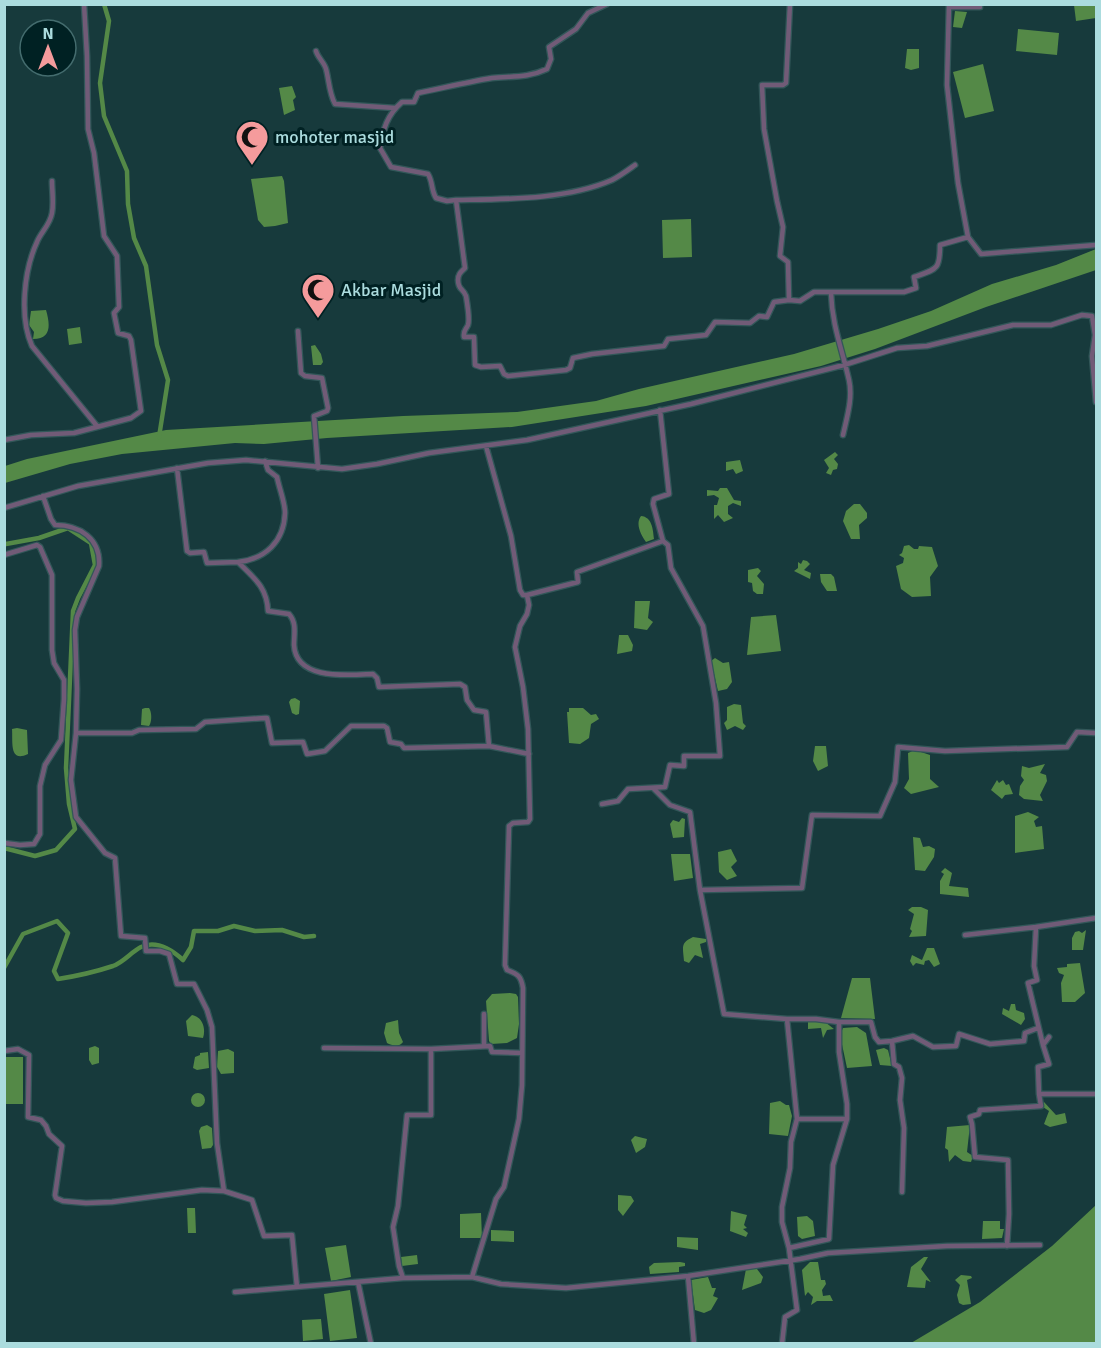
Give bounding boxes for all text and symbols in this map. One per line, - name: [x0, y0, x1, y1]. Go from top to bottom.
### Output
- north arrow: [18, 18, 78, 78]
- text: N: [42, 24, 54, 44]
- mosque icon: mohoter masjid: [234, 119, 270, 166]
- place label: mohoter masjid: [275, 126, 394, 148]
- mosque icon: Akbar Masjid: [300, 272, 336, 319]
- place label: Akbar Masjid: [341, 279, 441, 301]

